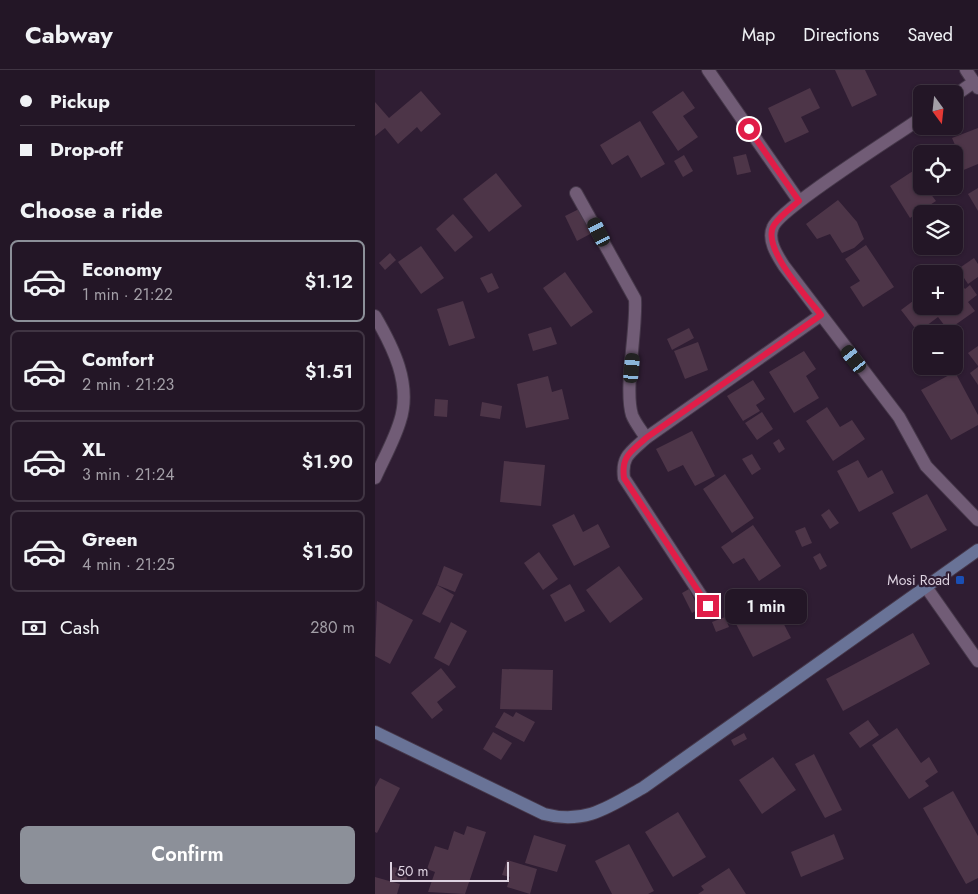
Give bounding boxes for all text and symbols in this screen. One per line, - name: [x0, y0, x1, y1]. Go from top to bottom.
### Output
- text: Cabway: [25, 17, 113, 52]
- text: Map: [742, 22, 775, 48]
- text: Directions: [803, 22, 879, 48]
- text: Saved: [907, 22, 953, 48]
- north arrow: [913, 85, 963, 135]
- map controls: [913, 85, 963, 375]
- text: Pickup: [50, 88, 110, 115]
- route start: [738, 118, 760, 140]
- text: Drop-off: [50, 136, 123, 163]
- button: locate: [913, 145, 963, 195]
- text: Choose a ride: [20, 194, 163, 226]
- button: layers: [913, 205, 963, 255]
- car: [585, 215, 612, 249]
- text: Economy: [82, 256, 162, 283]
- icon: car: [22, 259, 67, 304]
- button: +: [913, 265, 963, 315]
- text: $1.12: [305, 268, 353, 295]
- text: 1 min · 21:22: [82, 283, 173, 306]
- button: −: [913, 325, 963, 375]
- car: [838, 343, 869, 375]
- text: Comfort: [82, 346, 154, 373]
- icon: car: [22, 349, 67, 394]
- car: [623, 352, 640, 384]
- text: $1.51: [305, 358, 353, 385]
- text: 2 min · 21:23: [82, 373, 174, 396]
- text: XL: [82, 436, 105, 463]
- icon: car: [22, 439, 67, 484]
- text: $1.90: [302, 448, 353, 475]
- text: 3 min · 21:24: [82, 463, 175, 486]
- text: Green: [82, 526, 138, 553]
- icon: car: [22, 529, 67, 574]
- text: $1.50: [302, 538, 353, 565]
- text: 4 min · 21:25: [82, 553, 175, 576]
- place label: Mosi Road: [887, 570, 950, 590]
- marker: Mosi Road: [954, 574, 966, 586]
- callout: 1 min: [725, 588, 808, 624]
- route end: [697, 595, 719, 617]
- text: 1 min: [747, 595, 785, 618]
- icon: cash: [20, 614, 48, 642]
- text: Cash: [60, 614, 100, 641]
- text: 280 m: [310, 616, 355, 639]
- button: Confirm: [20, 826, 355, 884]
- scale bar: [390, 859, 509, 882]
- text: 50 m: [397, 861, 428, 881]

